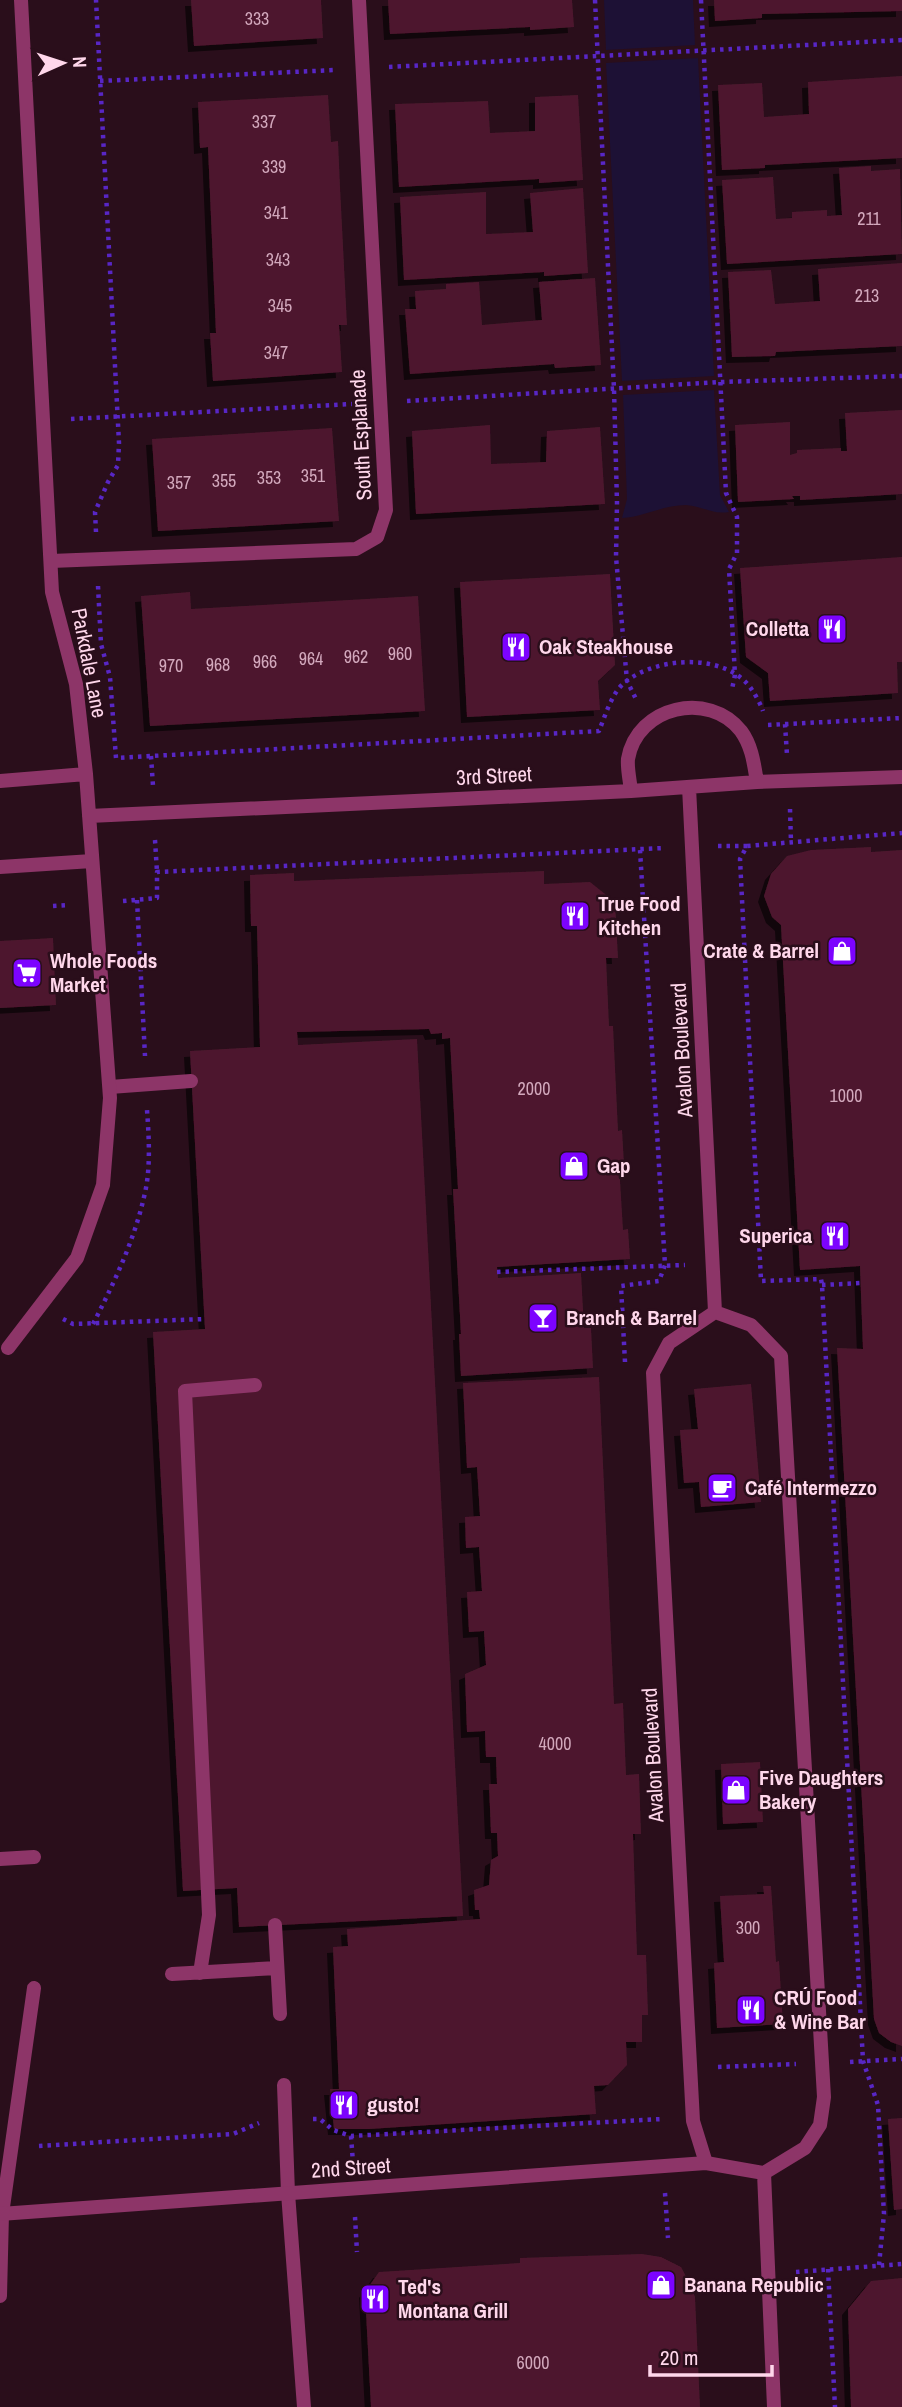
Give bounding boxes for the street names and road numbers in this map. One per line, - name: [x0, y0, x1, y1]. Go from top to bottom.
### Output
- street label: South Esplanade: [343, 369, 378, 501]
- street label: Parkdale Lane: [65, 606, 114, 720]
- street label: 3rd Street: [455, 759, 533, 792]
- street label: Avalon Boulevard: [663, 982, 700, 1119]
- street label: Avalon Boulevard: [634, 1687, 671, 1824]
- street label: 2nd Street: [310, 2150, 392, 2185]

